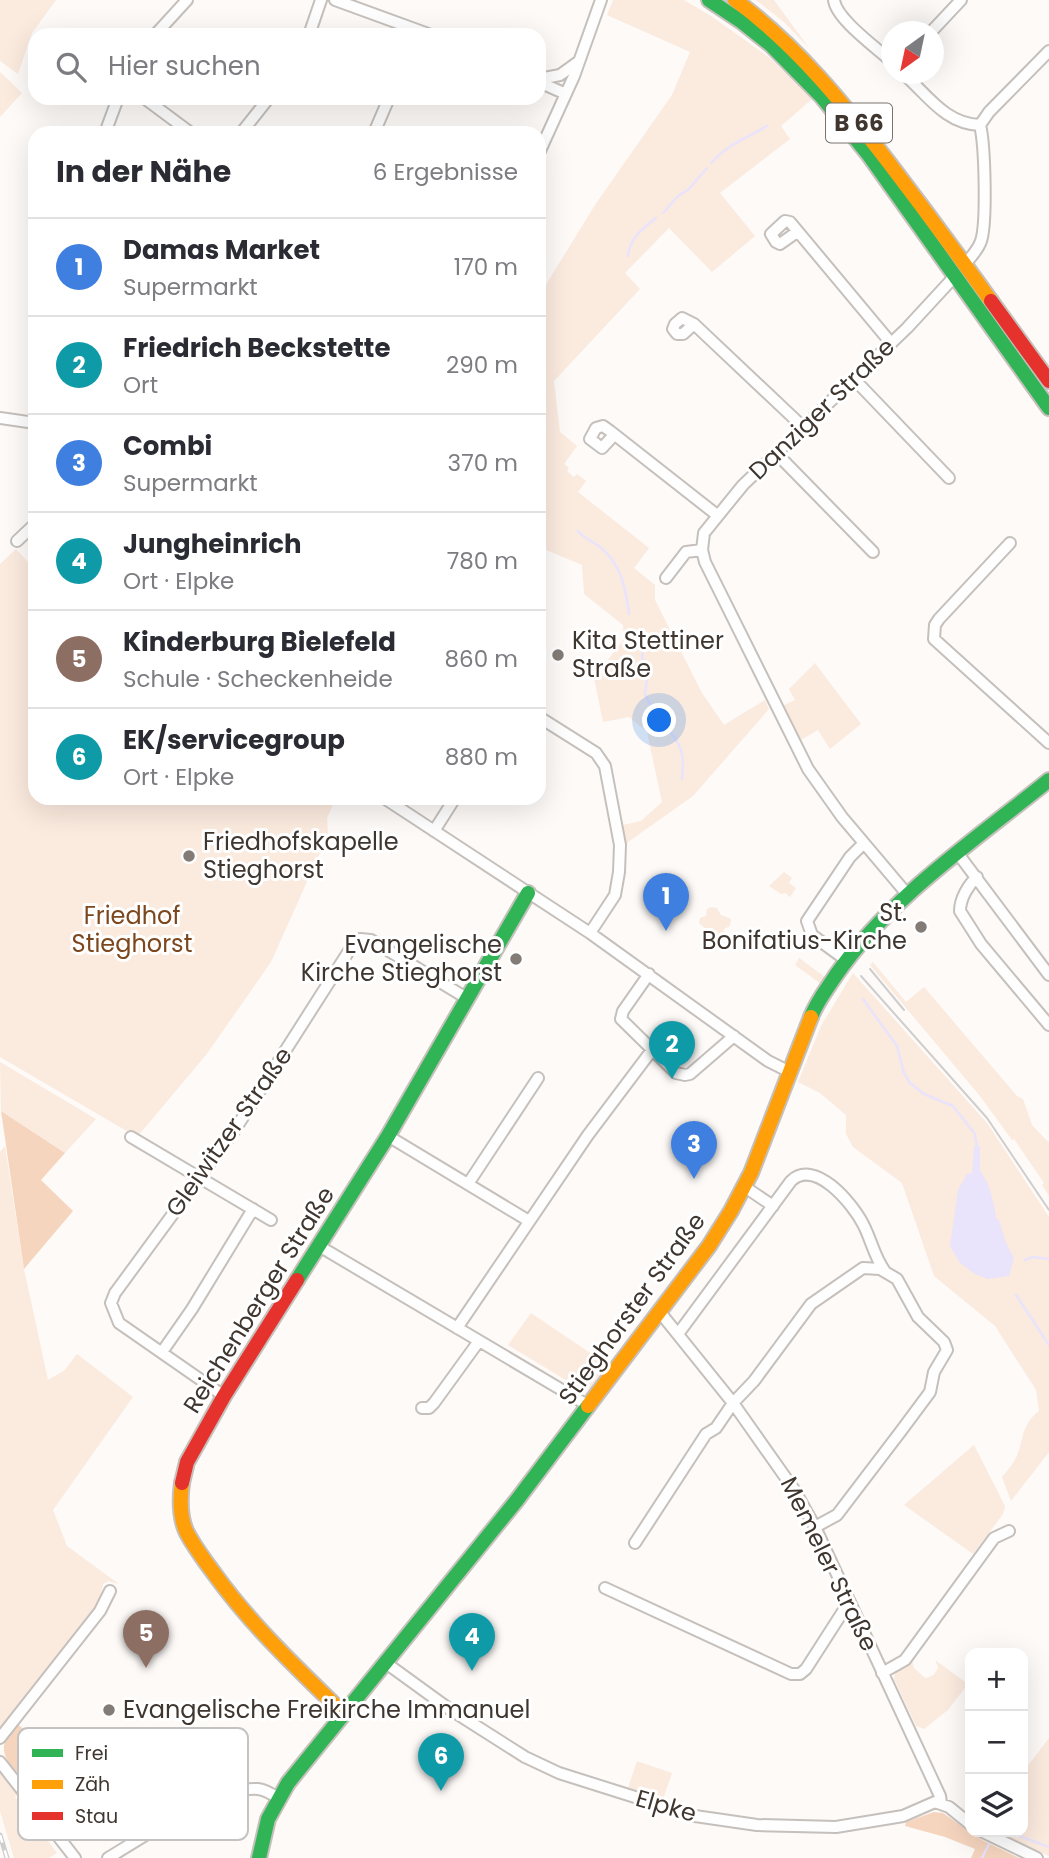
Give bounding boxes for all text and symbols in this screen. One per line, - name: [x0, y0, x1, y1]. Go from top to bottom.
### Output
- north arrow: [881, 21, 944, 84]
- search box: [28, 28, 546, 105]
- icon: search: [52, 48, 90, 86]
- text: Hier suchen: [108, 48, 261, 84]
- road number: B 66: [826, 104, 892, 142]
- text: In der Nähe: [56, 150, 231, 193]
- text: 6 Ergebnisse: [373, 156, 518, 188]
- text: Damas Market: [123, 232, 320, 268]
- text: 1: [75, 251, 83, 283]
- text: 170 m: [454, 251, 518, 283]
- text: Supermarkt: [123, 271, 258, 303]
- text: Friedrich Beckstette: [123, 330, 390, 366]
- street label: Danziger Straße: [741, 330, 902, 487]
- text: 2: [72, 349, 86, 381]
- text: 290 m: [446, 349, 518, 381]
- text: Ort: [123, 369, 158, 401]
- text: Combi: [123, 428, 212, 464]
- text: 3: [72, 447, 86, 479]
- text: 370 m: [448, 447, 518, 479]
- text: Supermarkt: [123, 467, 258, 499]
- text: Jungheinrich: [123, 526, 302, 562]
- text: 4: [71, 545, 87, 577]
- text: 780 m: [447, 545, 518, 577]
- text: Ort · Elpke: [123, 565, 234, 597]
- text: Kinderburg Bielefeld: [123, 624, 396, 660]
- place label: Kita Stettiner Straße: [572, 624, 724, 685]
- text: 5: [72, 643, 86, 675]
- text: 860 m: [445, 643, 518, 675]
- marker: Kita Stettiner Straße: [550, 647, 566, 663]
- text: Schule · Scheckenheide: [123, 663, 393, 695]
- your location: [642, 703, 676, 737]
- text: EK/servicegroup: [123, 722, 345, 758]
- text: 6: [72, 741, 86, 773]
- text: 880 m: [445, 741, 518, 773]
- text: Ort · Elpke: [123, 761, 234, 793]
- place label: Friedhofskapelle Stieghorst: [203, 825, 399, 886]
- marker: Friedhofskapelle Stieghorst: [181, 848, 197, 864]
- pin: 1: [643, 873, 689, 931]
- place label: St. Bonifatius-Kirche: [702, 896, 907, 957]
- park label: Friedhof Stieghorst: [72, 899, 192, 960]
- marker: St. Bonifatius-Kirche: [913, 919, 929, 935]
- place label: Evangelische Kirche Stieghorst: [301, 928, 502, 989]
- marker: Evangelische Kirche Stieghorst: [508, 951, 524, 967]
- pin: 2: [649, 1021, 695, 1079]
- street label: Gleiwitzer Straße: [158, 1040, 299, 1223]
- pin: 3: [671, 1121, 717, 1179]
- street label: Reichenberger Straße: [175, 1180, 342, 1419]
- street label: Stieghorster Straße: [551, 1206, 713, 1412]
- street label: Memeler Straße: [773, 1471, 886, 1657]
- pin: 5: [123, 1610, 169, 1668]
- pin: 4: [449, 1613, 495, 1671]
- map controls: [965, 1648, 1028, 1837]
- button: +: [965, 1648, 1028, 1711]
- place label: Evangelische Freikirche Immanuel: [123, 1693, 530, 1726]
- marker: Evangelische Freikirche Immanuel: [101, 1702, 117, 1718]
- button: −: [965, 1711, 1028, 1774]
- legend: [18, 1728, 248, 1840]
- pin: 6: [418, 1733, 464, 1791]
- text: Frei: [75, 1740, 108, 1767]
- text: Zäh: [75, 1771, 110, 1798]
- button: layers: [965, 1774, 1028, 1837]
- street label: Elpke: [632, 1781, 700, 1830]
- text: Stau: [75, 1803, 118, 1830]

